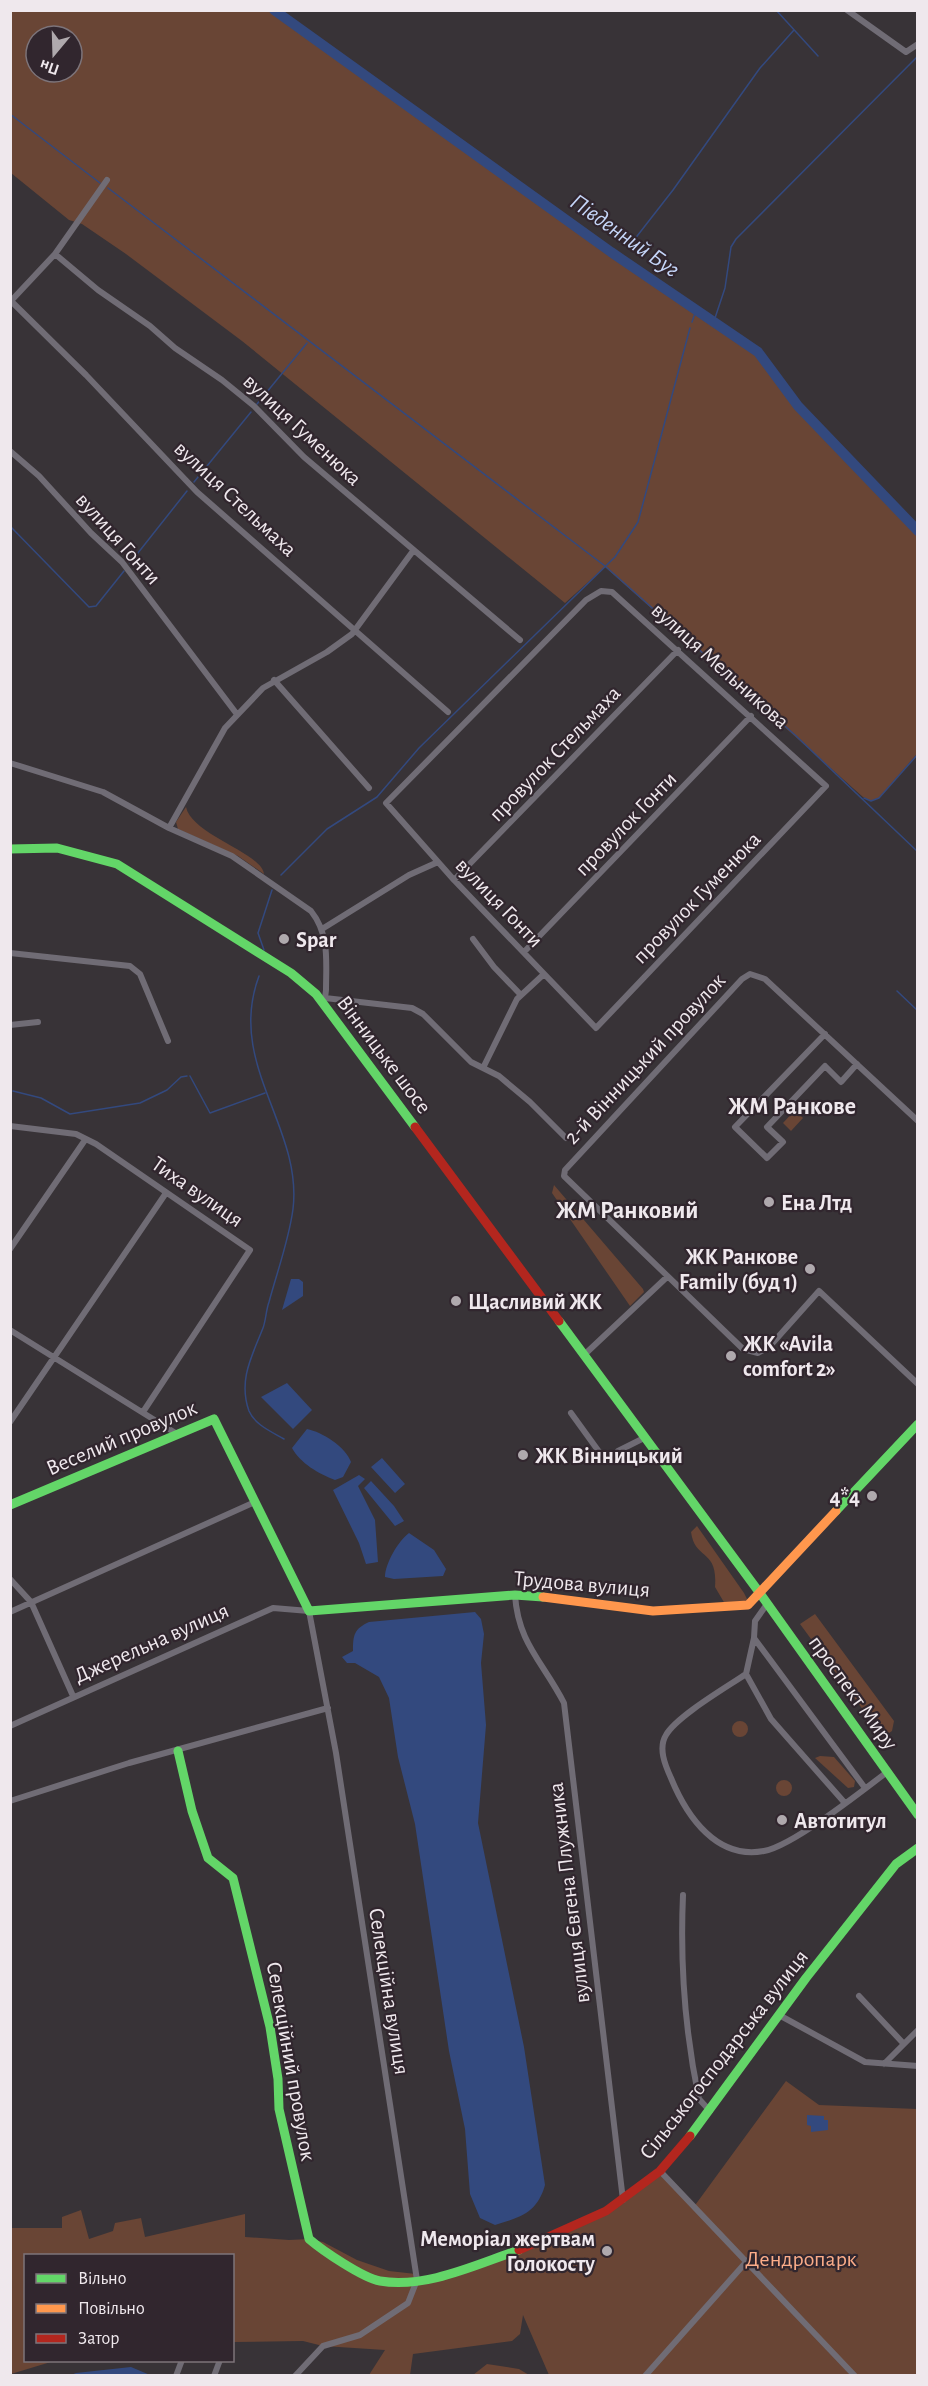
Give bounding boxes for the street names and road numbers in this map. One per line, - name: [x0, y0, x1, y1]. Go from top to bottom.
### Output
- street label: вулиця Гуменюка: [239, 370, 366, 490]
- street label: вулиця Стельмаха: [170, 437, 301, 561]
- street label: вулиця Гонти: [72, 489, 165, 589]
- street label: вулиця Мельникова: [647, 599, 793, 733]
- street label: провулок Стельмаха: [485, 682, 625, 826]
- street label: провулок Гонти: [571, 767, 681, 880]
- street label: провулок Гуменюка: [629, 828, 765, 968]
- street label: вулиця Гонти: [451, 854, 547, 952]
- street label: 2-й Вінницький провулок: [560, 969, 729, 1148]
- street label: Вінницьке шосе: [333, 992, 436, 1118]
- street label: Тиха вулиця: [148, 1152, 247, 1231]
- street label: Веселий провулок: [43, 1396, 200, 1480]
- street label: Трудова вулиця: [513, 1567, 651, 1601]
- street label: Джерельна вулиця: [71, 1599, 232, 1687]
- street label: проспект Миру: [805, 1632, 902, 1754]
- street label: вулиця Євгена Плужника: [545, 1781, 593, 2004]
- street label: Селекційна вулиця: [365, 1906, 413, 2076]
- street label: Сільськогосподарська вулиця: [635, 1946, 812, 2163]
- street label: Селекційний провулок: [263, 1960, 319, 2163]

